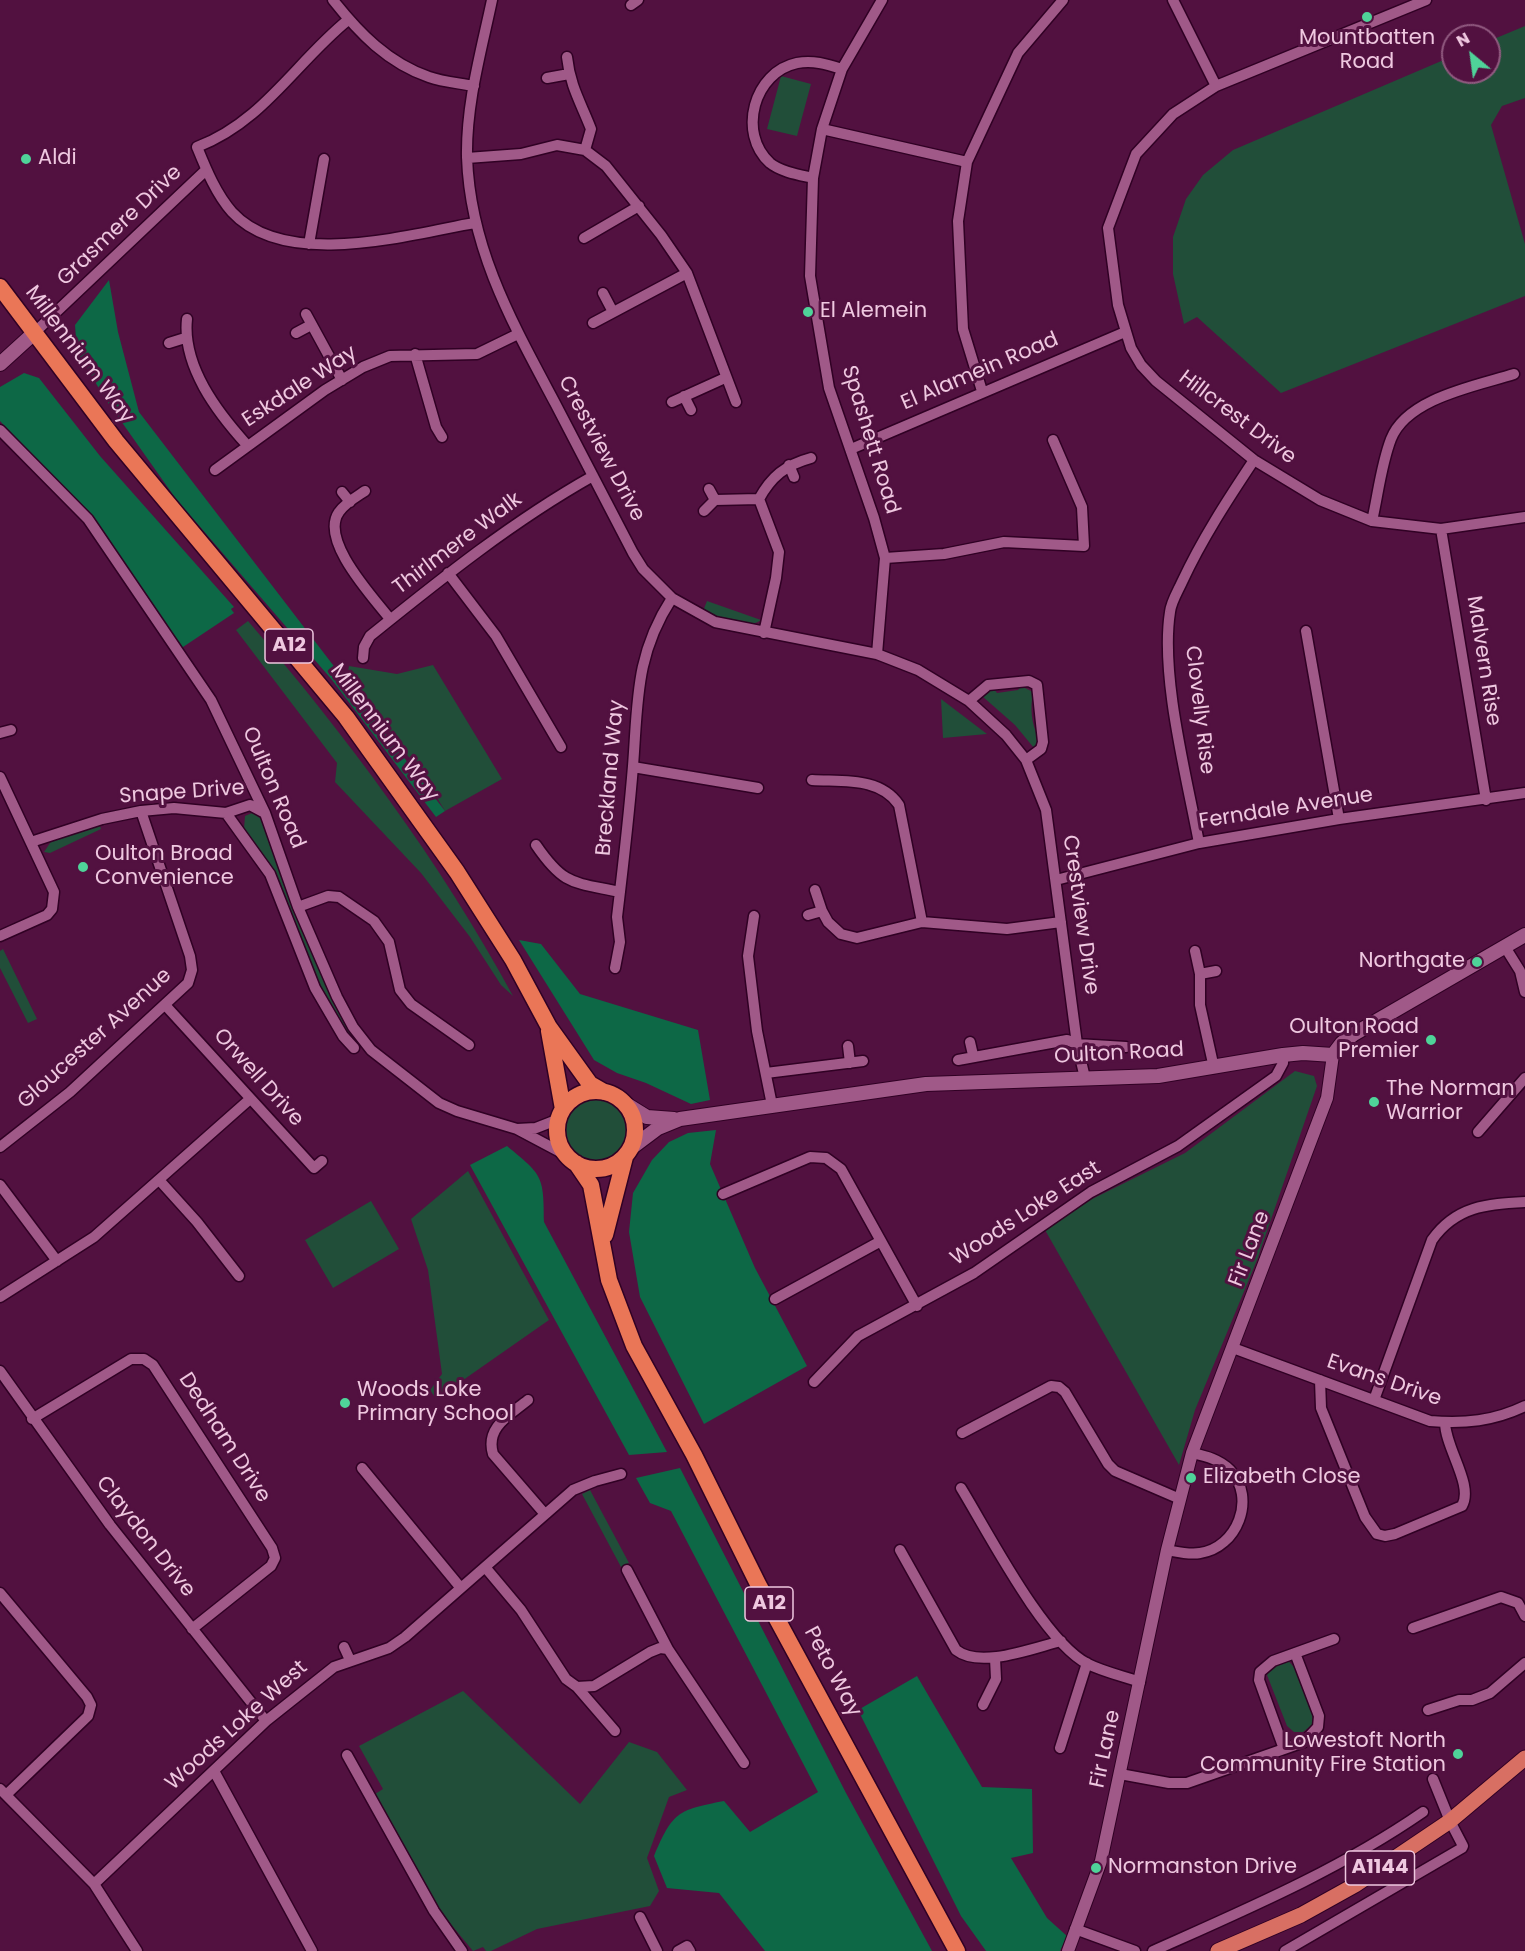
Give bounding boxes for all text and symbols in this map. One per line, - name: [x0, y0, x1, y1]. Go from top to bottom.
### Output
- marker: Mountbatten Road: [1360, 10, 1374, 24]
- north arrow: [1441, 24, 1501, 84]
- place label: Mountbatten Road: [1299, 26, 1435, 76]
- text: N: [1452, 27, 1474, 53]
- place label: Aldi: [38, 146, 77, 172]
- marker: Aldi: [19, 152, 33, 166]
- street label: Grasmere Drive: [53, 160, 187, 292]
- street label: Millennium Way: [19, 281, 139, 429]
- place label: El Alemein: [820, 299, 927, 325]
- marker: El Alemein: [801, 305, 815, 319]
- street label: El Alamein Road: [898, 327, 1062, 417]
- street label: Eskdale Way: [238, 341, 362, 433]
- street label: Spashett Road: [835, 363, 905, 517]
- street label: Hillcrest Drive: [1173, 366, 1301, 470]
- street label: Crestview Drive: [552, 372, 650, 526]
- street label: Thirlmere Walk: [389, 487, 527, 601]
- street label: Malvern Rise: [1460, 594, 1506, 728]
- road number: A12: [265, 629, 313, 663]
- street label: Clovelly Rise: [1179, 644, 1219, 776]
- street label: Millennium Way: [324, 659, 444, 807]
- street label: Breckland Way: [592, 699, 630, 857]
- street label: Oulton Road: [236, 723, 310, 853]
- street label: Snape Drive: [119, 776, 245, 810]
- street label: Ferndale Avenue: [1197, 783, 1375, 835]
- street label: Crestview Drive: [1056, 833, 1104, 997]
- place label: Oulton Broad Convenience: [95, 842, 234, 892]
- marker: Oulton Broad Convenience: [76, 860, 90, 874]
- place label: Northgate: [1359, 949, 1465, 975]
- marker: Northgate: [1470, 955, 1484, 969]
- street label: Gloucester Avenue: [13, 963, 177, 1115]
- place label: Oulton Road Premier: [1289, 1015, 1419, 1065]
- street label: Orwell Drive: [207, 1024, 309, 1132]
- marker: Oulton Road Premier: [1424, 1033, 1438, 1047]
- street label: Oulton Road: [1054, 1038, 1184, 1070]
- place label: The Norman Warrior: [1386, 1077, 1515, 1127]
- marker: The Norman Warrior: [1367, 1095, 1381, 1109]
- street label: Woods Loke East: [946, 1156, 1106, 1272]
- street label: Fir Lane: [1224, 1208, 1276, 1290]
- street label: Evans Drive: [1323, 1350, 1445, 1412]
- street label: Dedham Drive: [173, 1368, 275, 1508]
- place label: Woods Loke Primary School: [357, 1378, 514, 1428]
- marker: Woods Loke Primary School: [338, 1396, 352, 1410]
- place label: Elizabeth Close: [1203, 1465, 1361, 1491]
- street label: Claydon Drive: [90, 1471, 200, 1603]
- marker: Elizabeth Close: [1184, 1471, 1198, 1485]
- road number: A12: [745, 1587, 793, 1621]
- street label: Peto Way: [798, 1623, 866, 1721]
- street label: Woods Loke West: [161, 1656, 313, 1796]
- street label: Fir Lane: [1085, 1708, 1127, 1790]
- place label: Lowestoft North Community Fire Station: [1200, 1729, 1446, 1779]
- marker: Lowestoft North Community Fire Station: [1451, 1747, 1465, 1761]
- road number: A1144: [1346, 1851, 1414, 1885]
- place label: Normanston Drive: [1108, 1855, 1297, 1881]
- marker: Normanston Drive: [1089, 1861, 1103, 1875]

